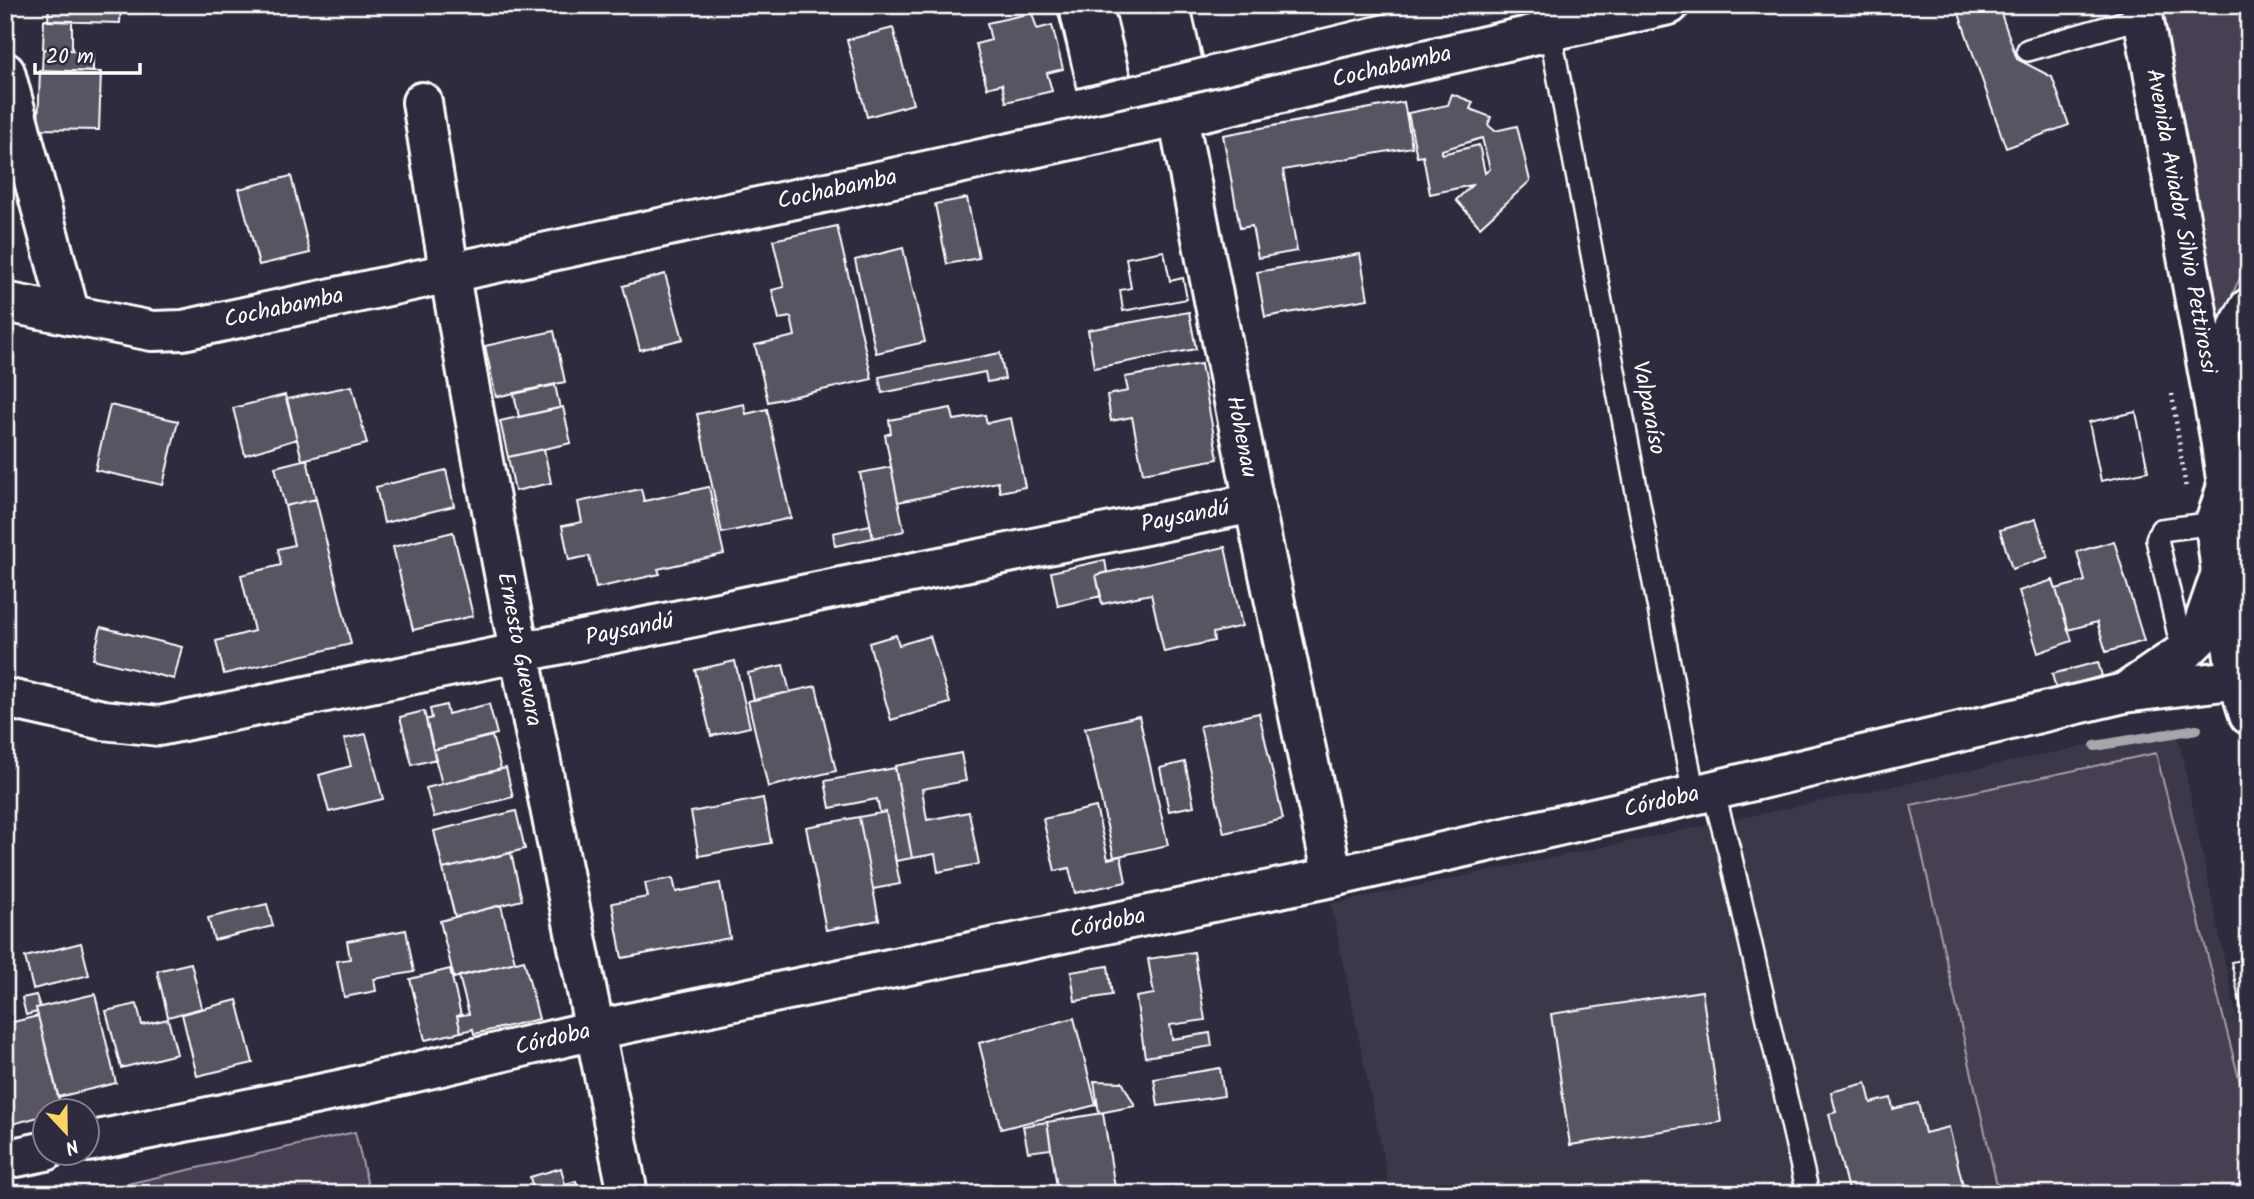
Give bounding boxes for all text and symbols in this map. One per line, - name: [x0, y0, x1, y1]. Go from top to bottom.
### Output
- scale bar: [35, 32, 140, 76]
- street label: Cochabamba: [1329, 36, 1455, 99]
- text: 20 m: [46, 41, 94, 74]
- street label: Avenida Aviador Silvio Pettirossi: [2135, 66, 2226, 378]
- street label: Cochabamba: [774, 160, 901, 220]
- street label: Cochabamba: [221, 278, 347, 339]
- street label: Valparaíso: [1621, 358, 1675, 458]
- street label: Hohenau: [1215, 393, 1267, 481]
- street label: Paysandú: [1138, 490, 1234, 544]
- street label: Ernesto Guevara: [486, 569, 551, 730]
- street label: Paysandú: [582, 603, 678, 657]
- street label: Córdoba: [1620, 776, 1703, 828]
- street label: Córdoba: [1067, 898, 1149, 949]
- street label: Córdoba: [511, 1014, 594, 1066]
- north arrow: [32, 1098, 102, 1168]
- text: N: [60, 1130, 83, 1162]

